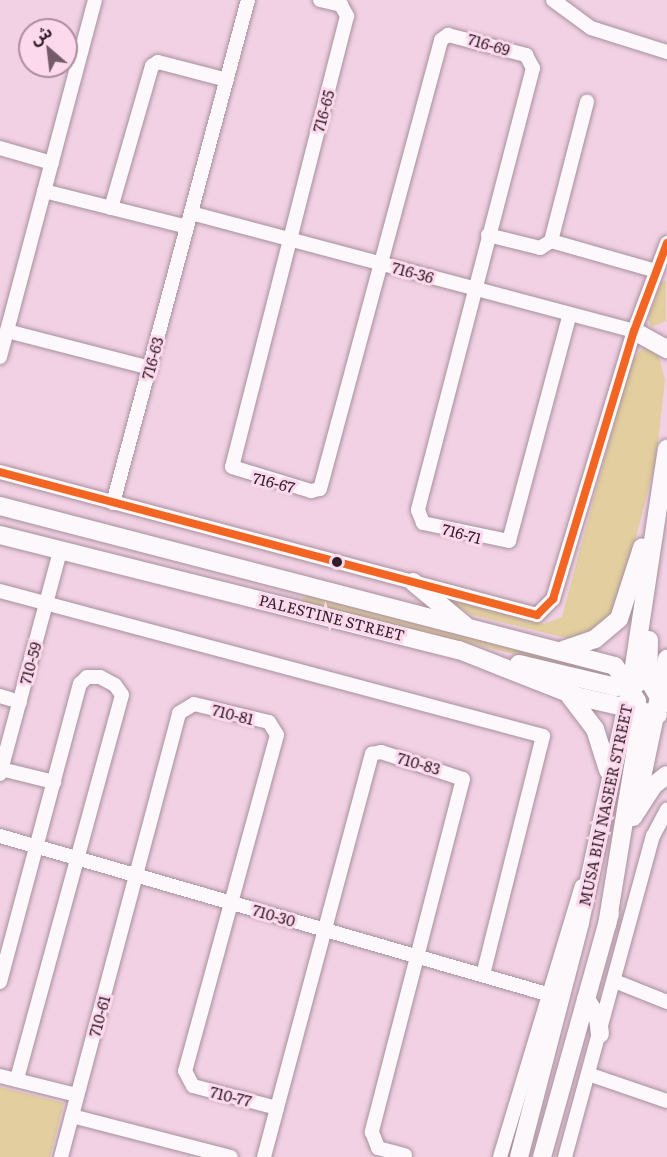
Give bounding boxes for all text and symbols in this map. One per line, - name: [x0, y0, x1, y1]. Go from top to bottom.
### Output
- north arrow: [18, 18, 78, 78]
- text: ش: [25, 18, 56, 50]
- street label: 716-69: [466, 29, 512, 59]
- street label: 716-65: [309, 88, 337, 134]
- street label: 716-36: [390, 258, 436, 286]
- street label: 716-63: [138, 335, 166, 381]
- street label: 716-67: [251, 468, 297, 496]
- street label: 716-71: [440, 519, 484, 547]
- unlabelled marker: [331, 556, 343, 568]
- street label: PALESTINE STREET: [257, 590, 407, 644]
- street label: 710-59: [16, 640, 44, 686]
- street label: 710-81: [210, 700, 256, 728]
- street label: MUSA BIN NASEER STREET: [575, 702, 635, 908]
- street label: 710-83: [395, 748, 443, 778]
- street label: 710-30: [251, 900, 297, 930]
- street label: 710-61: [85, 993, 113, 1039]
- street label: 710-77: [208, 1082, 254, 1110]

